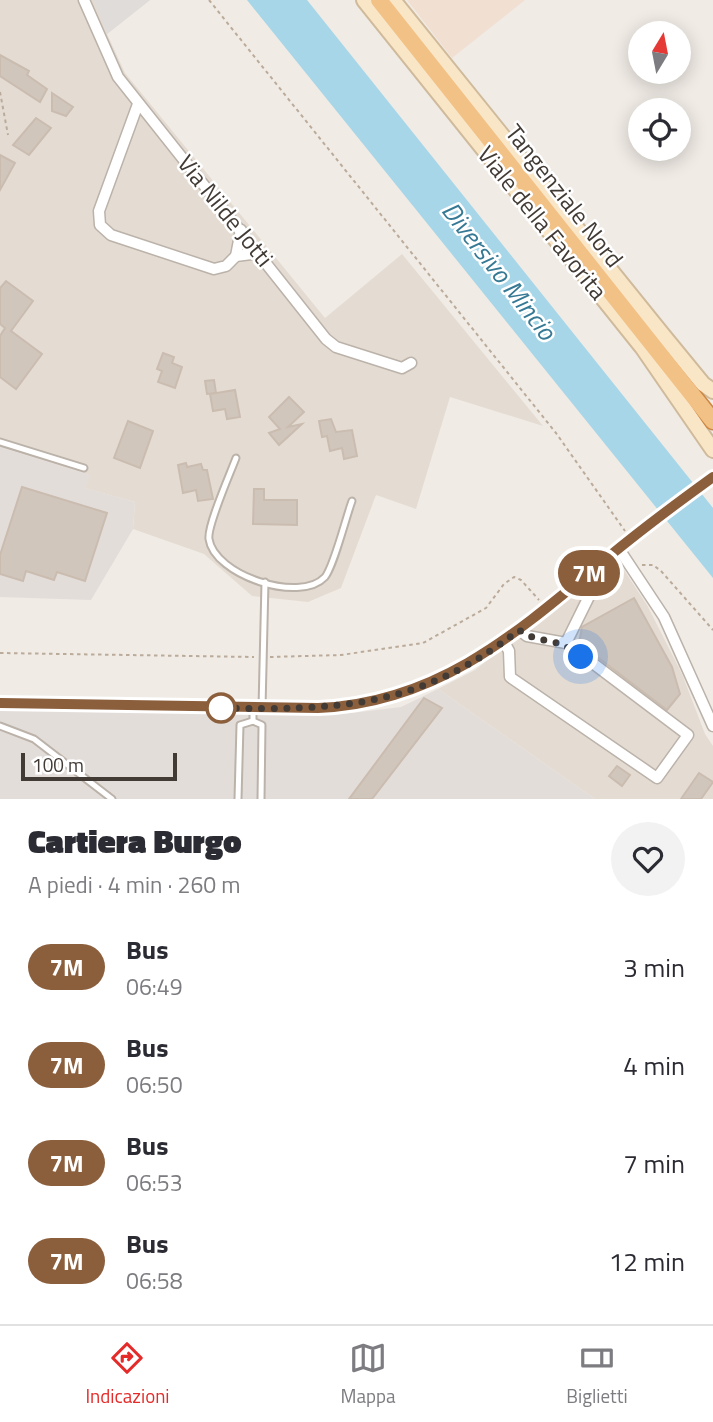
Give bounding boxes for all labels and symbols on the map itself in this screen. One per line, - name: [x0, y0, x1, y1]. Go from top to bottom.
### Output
- north arrow: [628, 21, 691, 84]
- street label: Tangenziale Nord: [497, 116, 632, 275]
- street label: Viale della Favorita: [469, 138, 616, 307]
- street label: Via Nilde Jotti: [169, 147, 282, 274]
- water label: Diversivo Mincio: [433, 193, 567, 349]
- line badge: 7M: [558, 550, 620, 596]
- your location: [563, 639, 598, 674]
- unlabelled marker: [206, 693, 236, 723]
- scale bar: [21, 750, 177, 782]

